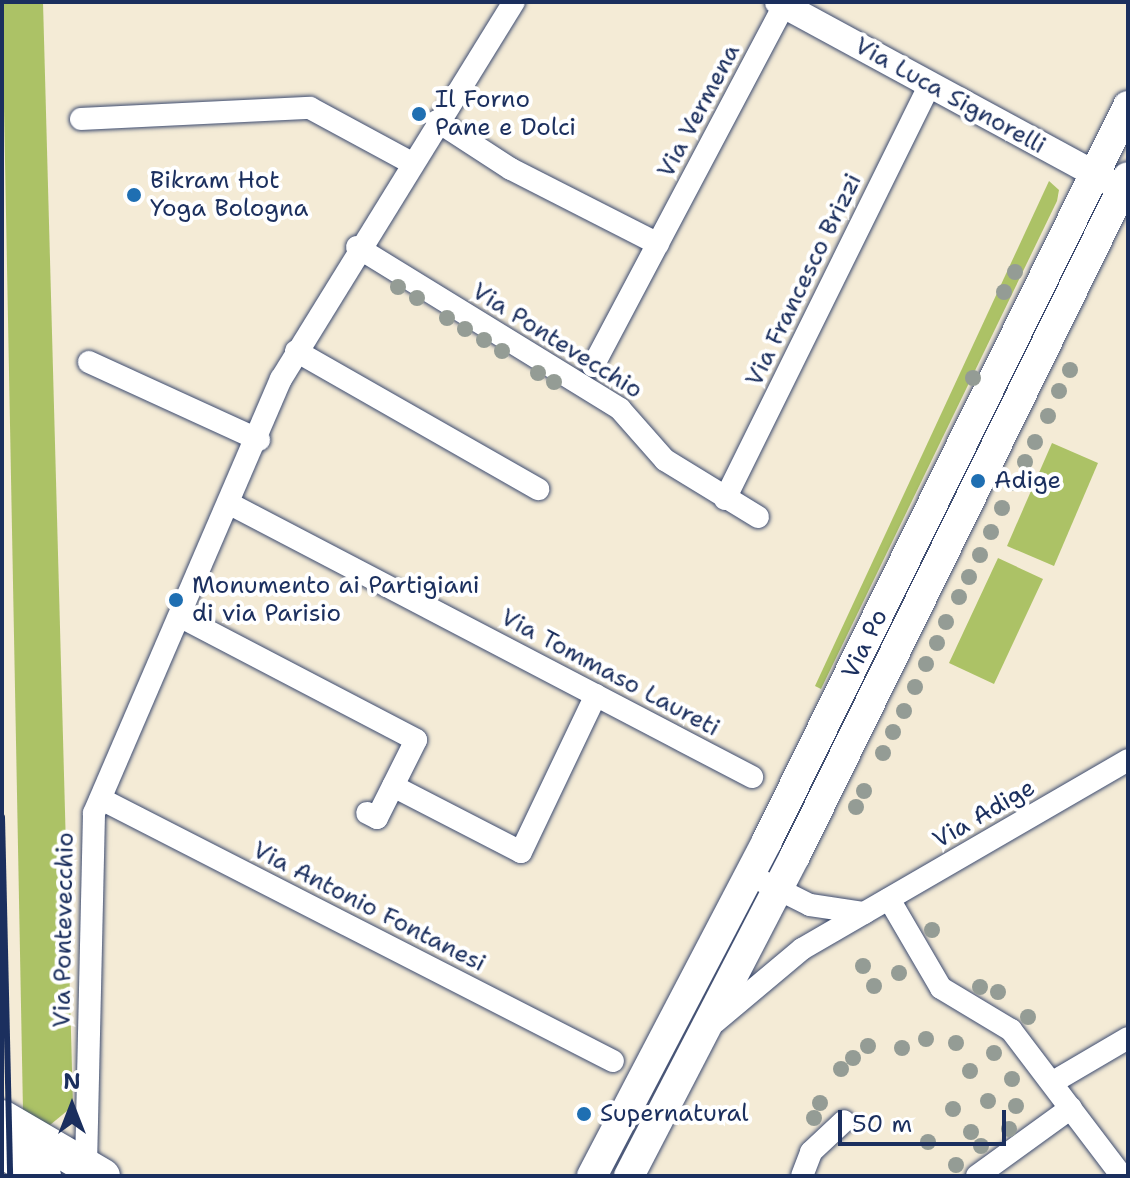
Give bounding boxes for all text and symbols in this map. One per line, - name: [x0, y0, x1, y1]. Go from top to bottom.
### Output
- street label: Via Luca Signorelli: [849, 31, 1051, 161]
- street label: Via Vermena: [652, 39, 746, 183]
- place label: Il Forno Pane e Dolci: [435, 86, 576, 142]
- marker: Il Forno Pane e Dolci: [410, 105, 428, 123]
- place label: Bikram Hot Yoga Bologna: [150, 167, 309, 223]
- street label: Via Francesco Brizzi: [740, 169, 868, 391]
- marker: Bikram Hot Yoga Bologna: [125, 186, 143, 204]
- street label: Via Pontevecchio: [466, 277, 648, 405]
- place label: Adige: [994, 467, 1061, 495]
- marker: Adige: [969, 472, 987, 490]
- place label: Monumento ai Partigiani di via Parisio: [192, 572, 480, 628]
- marker: Monumento ai Partigiani di via Parisio: [167, 591, 185, 609]
- street label: Via Tommaso Laureti: [496, 603, 724, 743]
- street label: Via Po: [836, 605, 894, 683]
- street label: Via Adige: [928, 773, 1040, 855]
- street label: Via Pontevecchio: [48, 832, 80, 1028]
- street label: Via Antonio Fontanesi: [248, 836, 490, 978]
- north arrow: [32, 1066, 112, 1146]
- text: N: [63, 1067, 81, 1096]
- scale bar: [842, 1094, 1010, 1144]
- place label: Supernatural: [600, 1100, 749, 1128]
- marker: Supernatural: [575, 1105, 593, 1123]
- text: 50 m: [852, 1108, 912, 1140]

